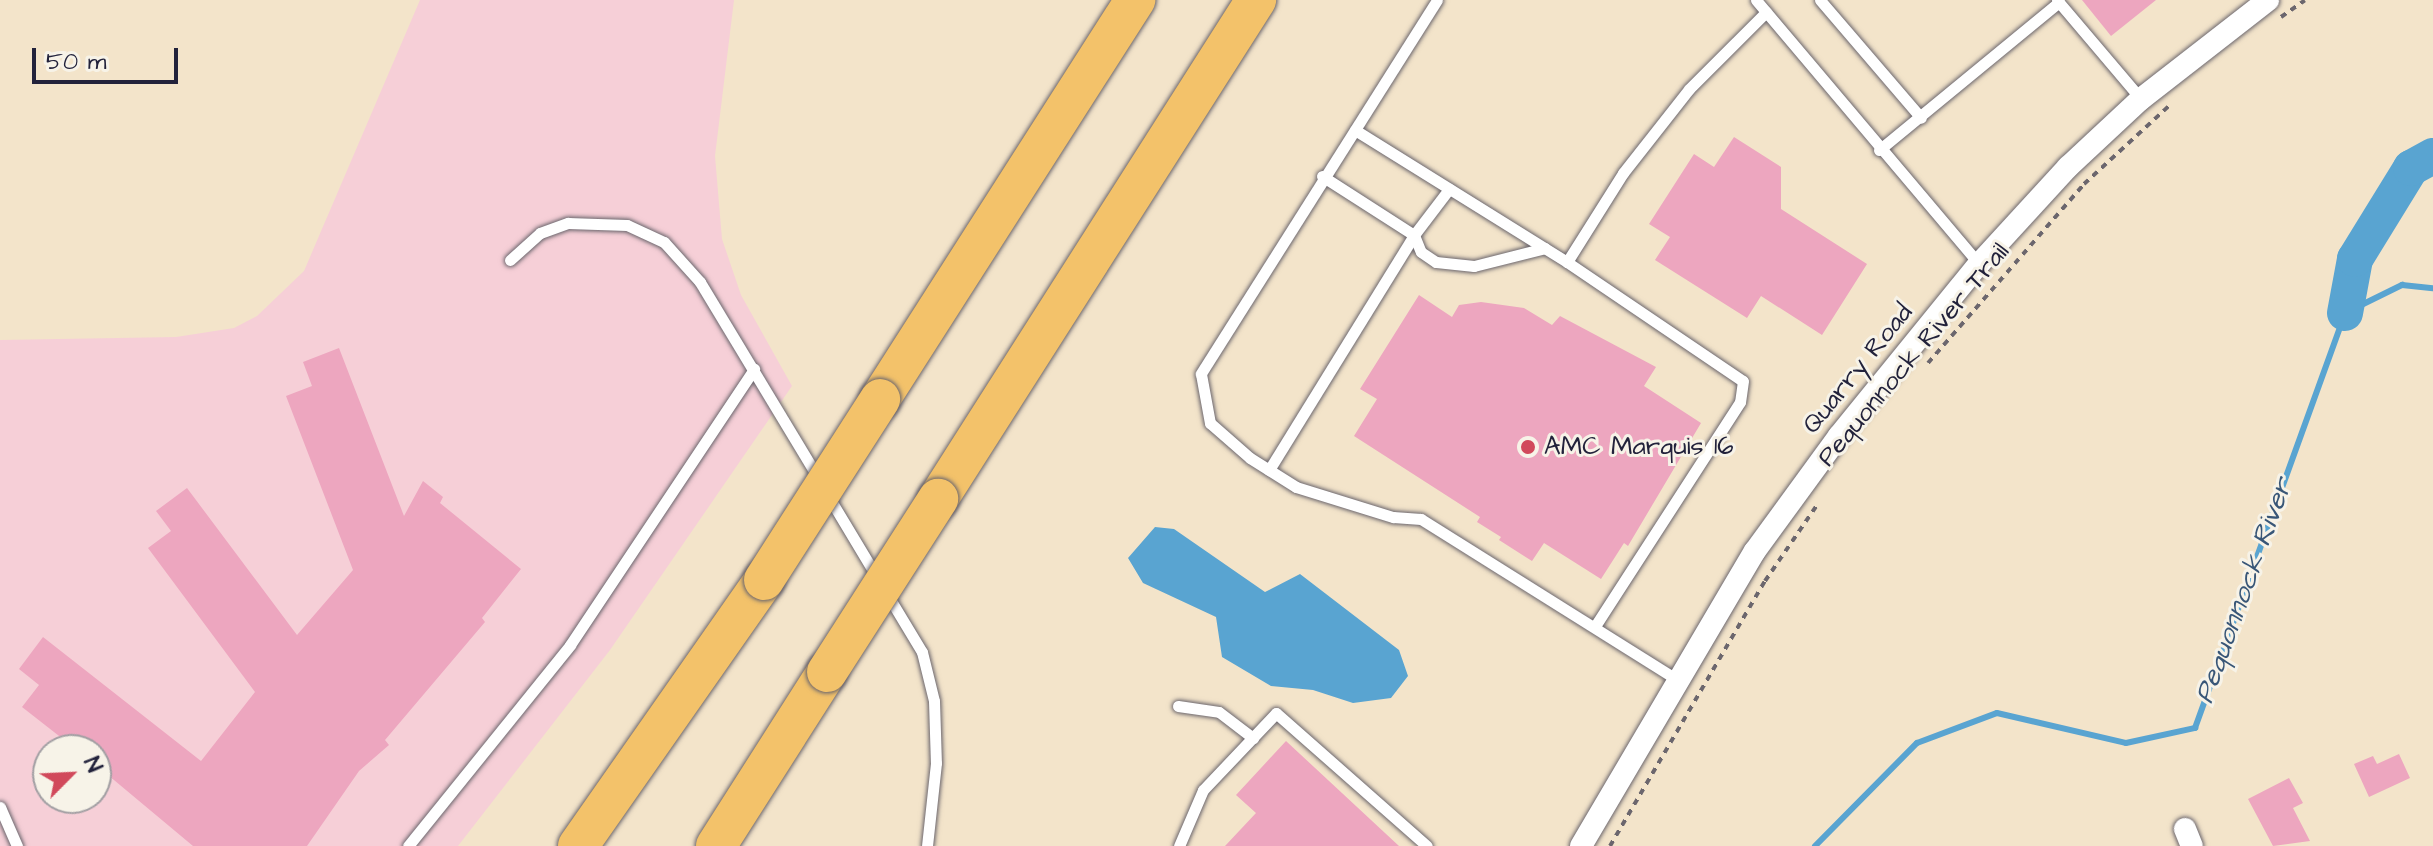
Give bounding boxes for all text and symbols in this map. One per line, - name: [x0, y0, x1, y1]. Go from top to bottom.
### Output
- scale bar: [36, 32, 182, 82]
- text: 50 m: [46, 45, 106, 79]
- street label: Pequonnock River Trail: [1811, 237, 2017, 473]
- street label: Quarry Road: [1796, 298, 1920, 440]
- place label: AMC Marquis 16: [1544, 431, 1734, 463]
- marker: AMC Marquis 16: [1519, 438, 1537, 456]
- water label: Pequonnock River: [2188, 474, 2300, 708]
- north arrow: [32, 734, 112, 814]
- text: N: [76, 752, 110, 777]

